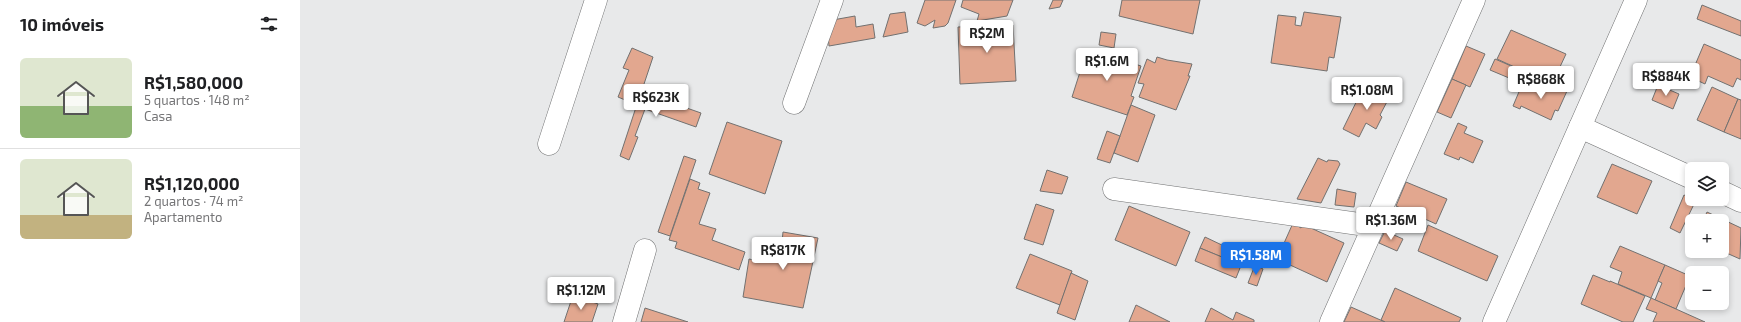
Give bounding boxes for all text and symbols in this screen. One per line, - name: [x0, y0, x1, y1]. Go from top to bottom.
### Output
- icon: filters: [258, 13, 280, 35]
- text: 10 imóveis: [20, 14, 104, 34]
- pin: R$2M: [963, 20, 1011, 54]
- text: R$2M: [969, 25, 1005, 41]
- pin: R$1.6M: [1074, 48, 1140, 82]
- text: R$1.6M: [1085, 53, 1129, 69]
- pin: R$884K: [1633, 63, 1699, 97]
- pin: R$868K: [1508, 66, 1574, 100]
- text: R$884K: [1642, 68, 1690, 84]
- text: R$868K: [1517, 71, 1565, 87]
- text: R$1,580,000: [144, 72, 243, 92]
- icon: home: [52, 74, 100, 122]
- pin: R$1.08M: [1330, 77, 1404, 111]
- text: R$1.08M: [1341, 82, 1393, 98]
- pin: R$623K: [623, 84, 689, 118]
- text: R$623K: [633, 89, 679, 105]
- text: 5 quartos · 148 m²: [144, 92, 250, 108]
- text: Casa: [144, 108, 172, 124]
- map controls: [1685, 162, 1729, 310]
- button: layers: [1685, 162, 1729, 206]
- text: R$1,120,000: [144, 173, 240, 193]
- icon: home: [52, 175, 100, 223]
- text: 2 quartos · 74 m²: [144, 193, 244, 209]
- pin: R$1.36M: [1354, 207, 1428, 241]
- text: Apartamento: [144, 209, 222, 225]
- text: R$1.36M: [1365, 212, 1417, 228]
- button: +: [1685, 214, 1729, 258]
- pin: R$817K: [750, 237, 816, 271]
- text: R$817K: [761, 242, 805, 258]
- pin: R$1.58M: [1219, 242, 1293, 276]
- text: R$1.58M: [1230, 247, 1282, 263]
- button: −: [1685, 266, 1729, 310]
- pin: R$1.12M: [544, 277, 618, 311]
- text: R$1.12M: [556, 282, 606, 298]

